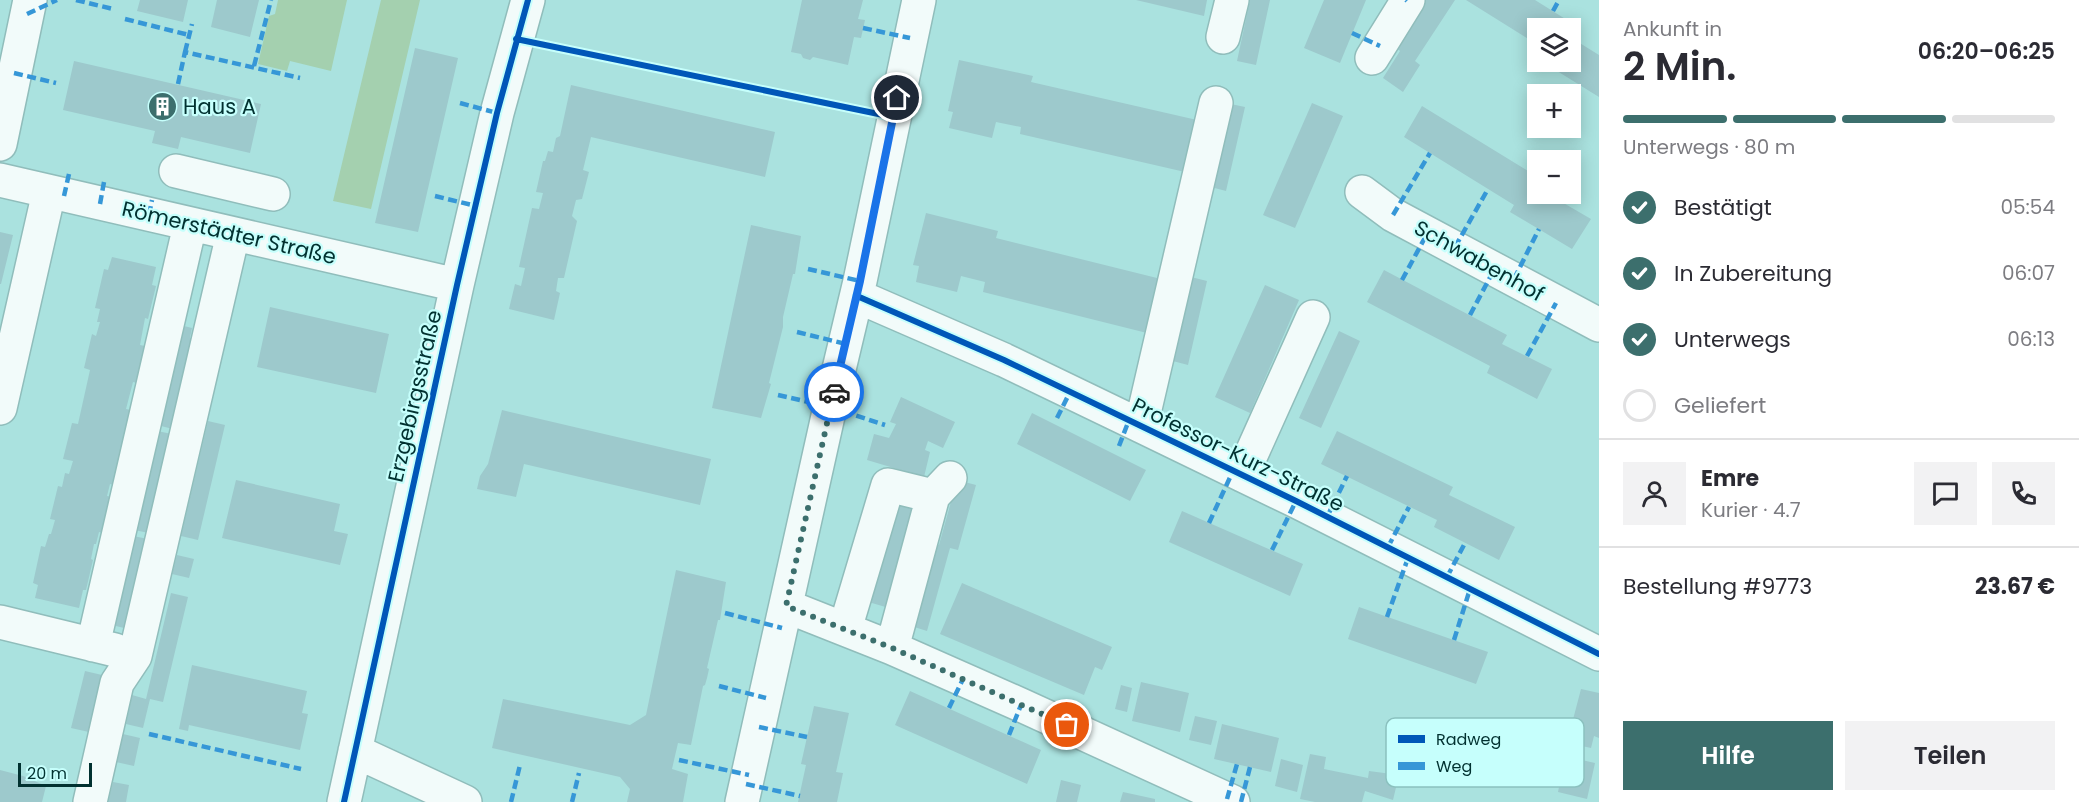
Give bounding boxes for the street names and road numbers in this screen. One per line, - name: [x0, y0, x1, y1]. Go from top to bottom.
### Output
- street label: Römerstädter Straße: [119, 194, 339, 271]
- street label: Schwabenhof: [1409, 213, 1549, 308]
- street label: Erzgebirgsstraße: [381, 307, 448, 485]
- street label: Professor-Kurz-Straße: [1127, 391, 1349, 519]

